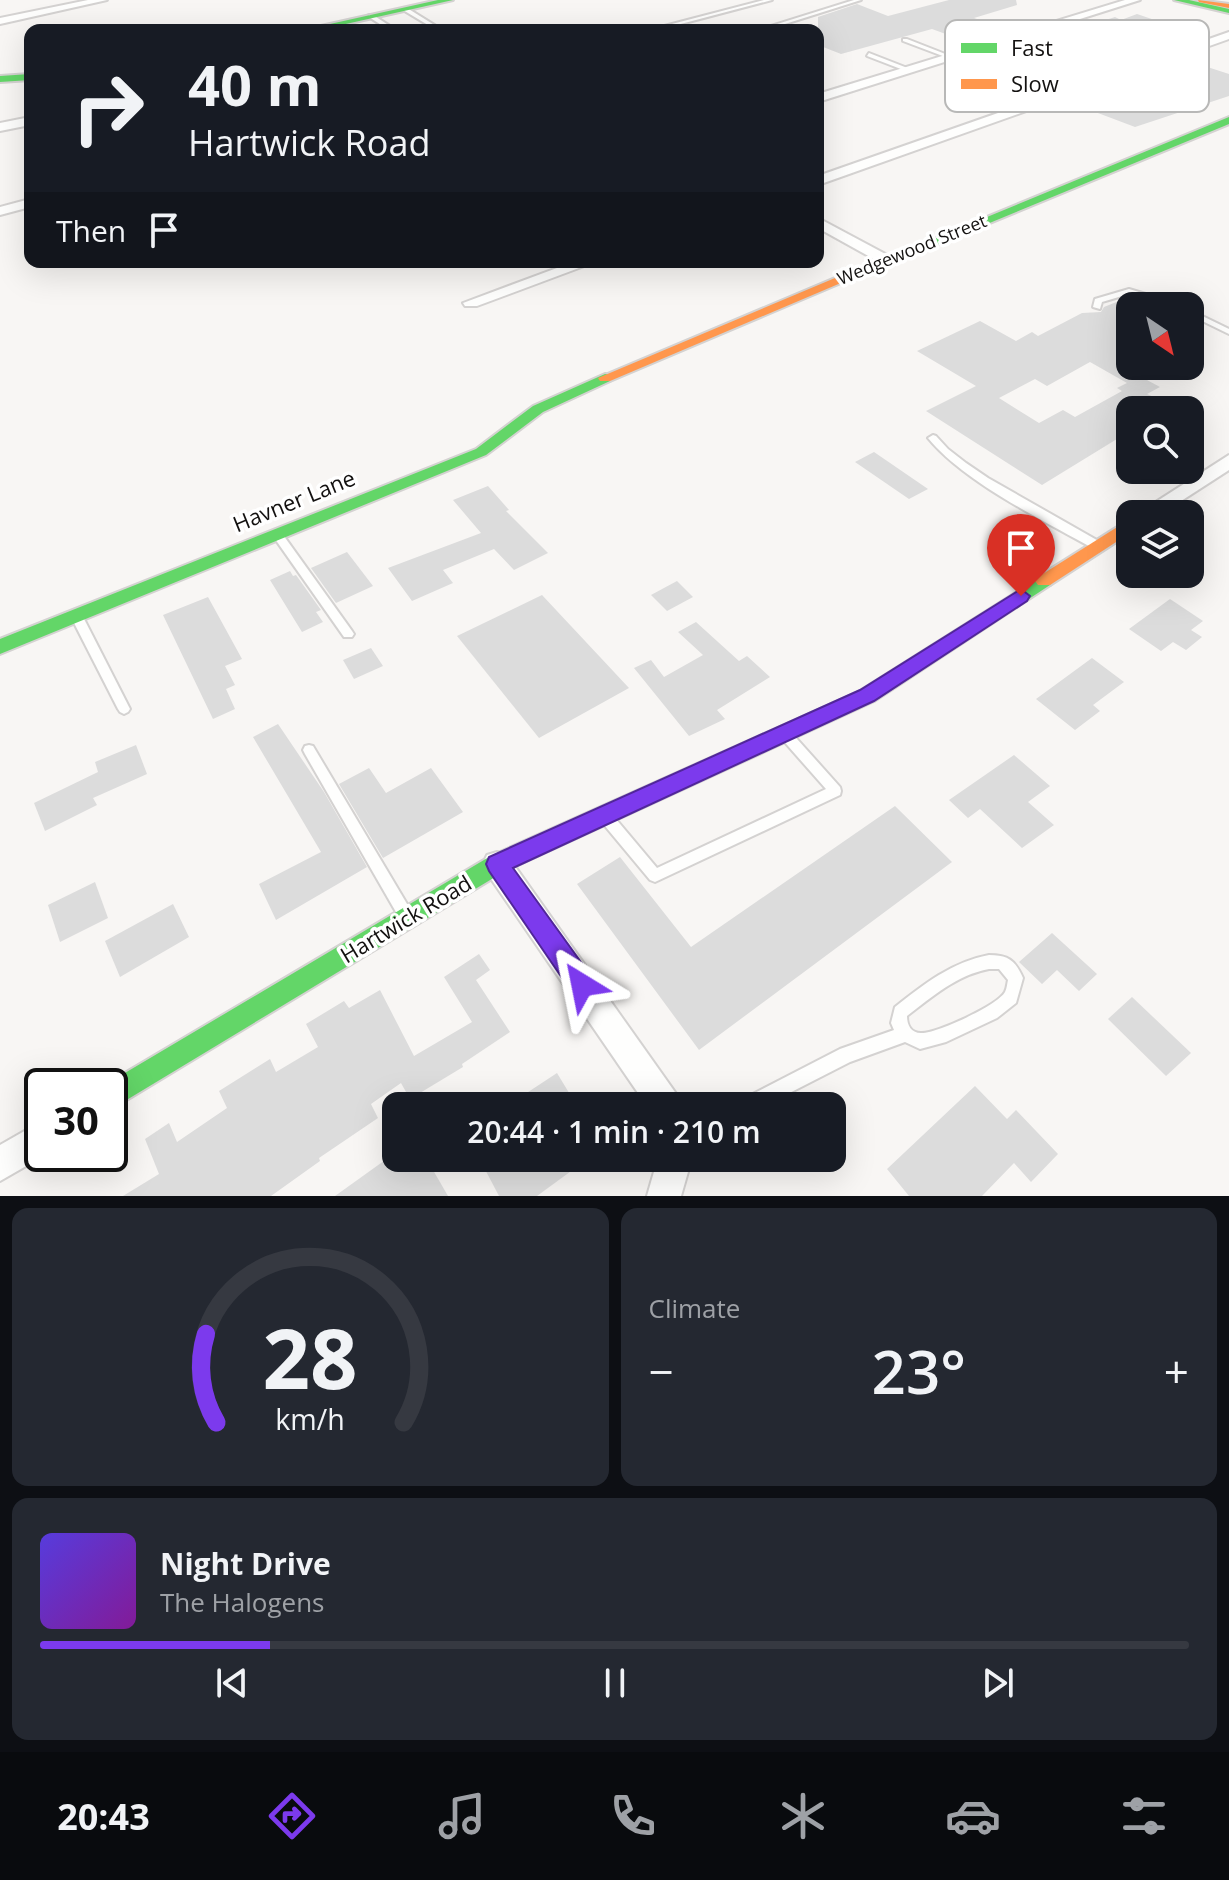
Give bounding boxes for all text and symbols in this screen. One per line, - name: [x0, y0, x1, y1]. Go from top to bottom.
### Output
- legend: [945, 20, 1209, 112]
- text: Fast: [1011, 32, 1053, 62]
- text: 40 m: [188, 46, 322, 122]
- icon: right: [56, 56, 160, 160]
- text: Slow: [1011, 68, 1059, 98]
- text: Hartwick Road: [188, 118, 431, 167]
- icon: arrive: [142, 208, 186, 252]
- street label: Wedgewood Street: [833, 208, 990, 290]
- text: Then: [56, 210, 126, 251]
- north arrow: [1116, 292, 1204, 380]
- map controls: [1116, 292, 1204, 588]
- button: search: [1116, 396, 1204, 484]
- street label: Havner Lane: [228, 462, 359, 538]
- button: layers: [1116, 500, 1204, 588]
- pin: [987, 514, 1055, 596]
- icon: arrive: [999, 526, 1043, 570]
- street label: Hartwick Road: [334, 867, 477, 969]
- position arrow: [540, 943, 624, 1027]
- speed limit sign: 30: [24, 1068, 128, 1172]
- text: 20:44 · 1 min · 210 m: [467, 1111, 761, 1152]
- text: Climate: [649, 1290, 740, 1326]
- text: 28: [263, 1300, 358, 1413]
- text: 23°: [872, 1330, 966, 1412]
- text: −: [649, 1341, 674, 1401]
- text: +: [1164, 1341, 1189, 1401]
- text: km/h: [276, 1399, 345, 1438]
- text: Night Drive: [160, 1543, 331, 1584]
- text: The Halogens: [160, 1584, 325, 1620]
- icon: previous: [210, 1661, 254, 1705]
- icon: pause: [593, 1661, 637, 1705]
- icon: next: [976, 1661, 1020, 1705]
- icon: directions: [264, 1788, 320, 1844]
- icon: music: [434, 1788, 490, 1844]
- icon: phone: [605, 1788, 661, 1844]
- icon: climate: [775, 1788, 831, 1844]
- icon: car: [945, 1788, 1001, 1844]
- icon: filters: [1116, 1788, 1172, 1844]
- text: 20:43: [57, 1792, 150, 1841]

